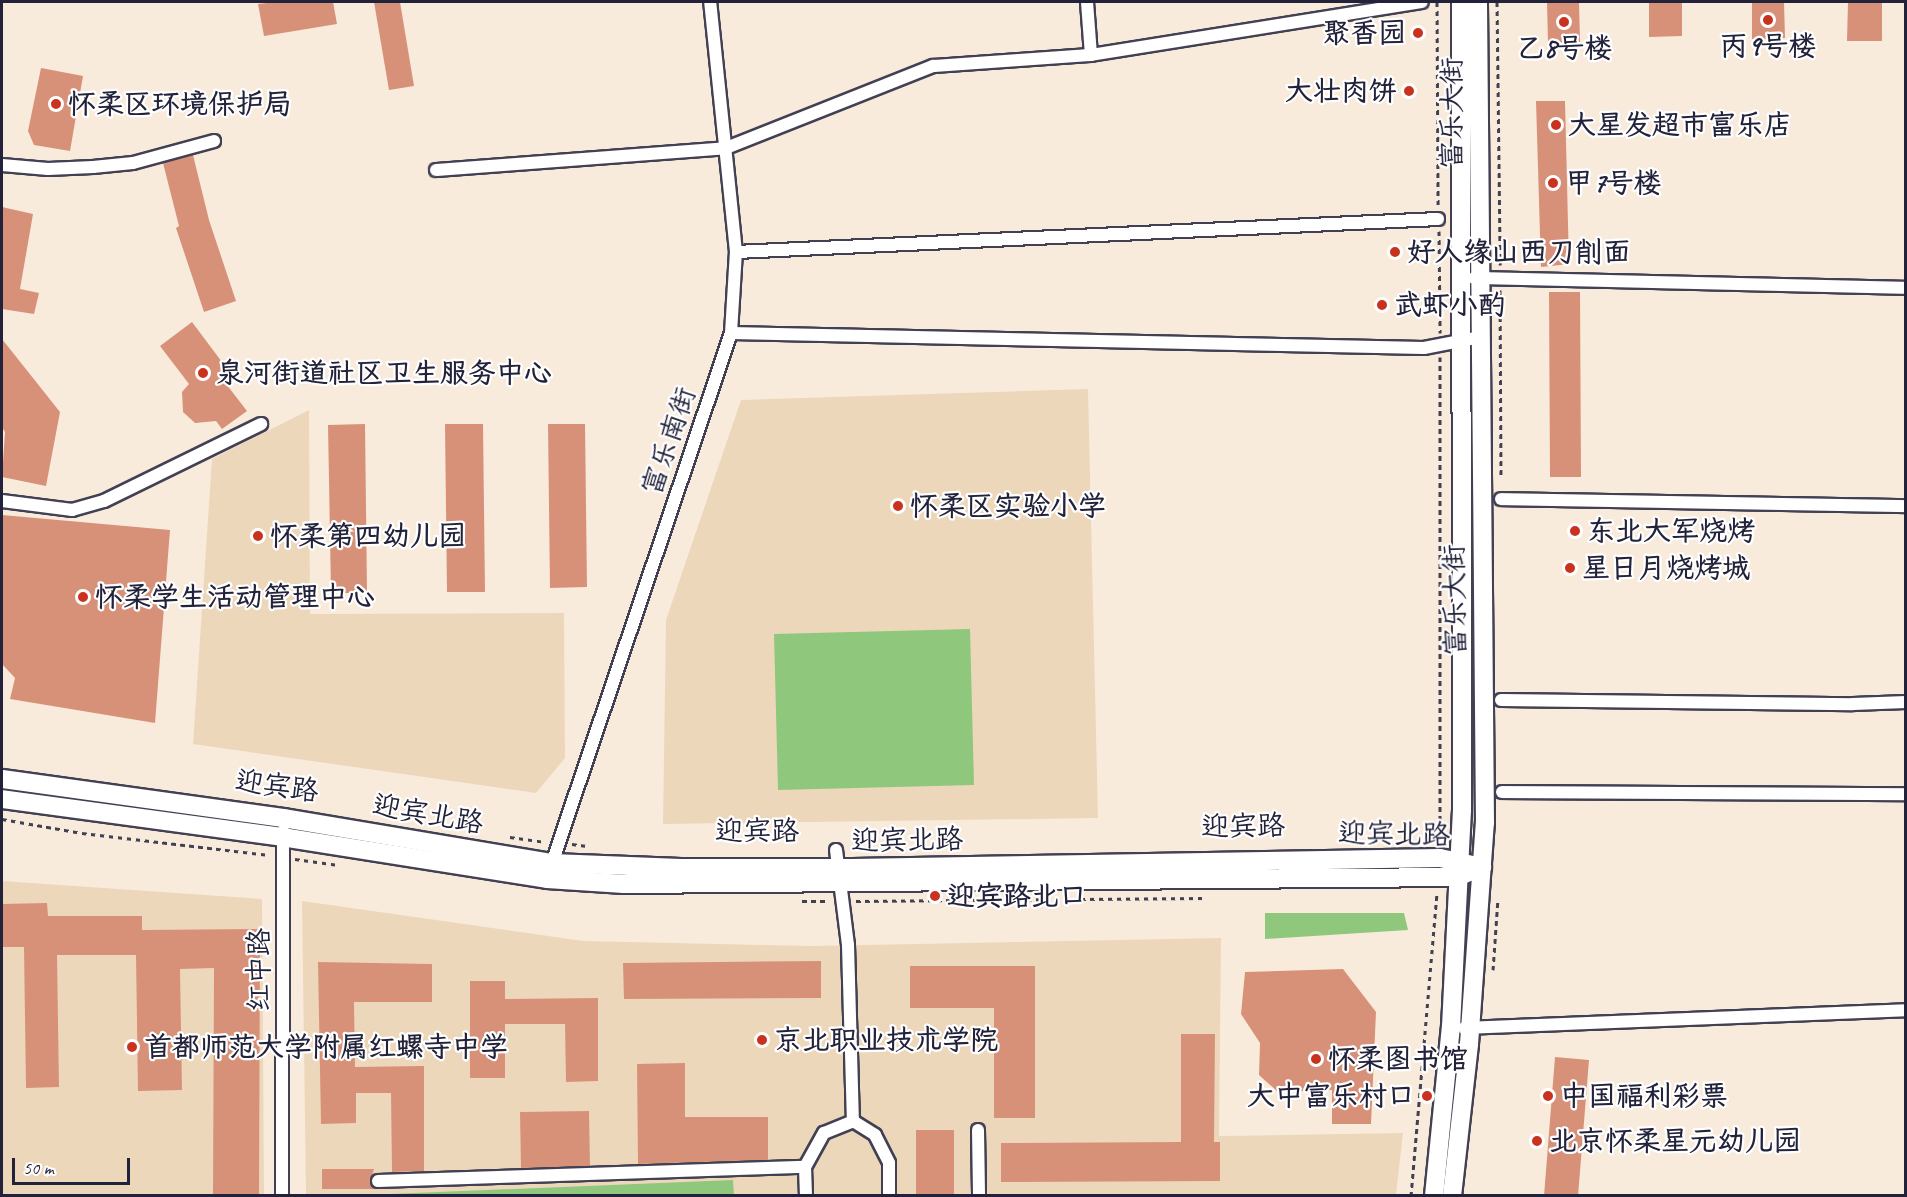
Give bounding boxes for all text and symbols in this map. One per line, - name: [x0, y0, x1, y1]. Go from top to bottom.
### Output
- marker: 丙9号楼: [1761, 13, 1775, 27]
- marker: 乙8号楼: [1557, 15, 1571, 29]
- place label: 聚香园: [1322, 16, 1406, 50]
- marker: 聚香园: [1411, 26, 1425, 40]
- place label: 丙9号楼: [1720, 29, 1816, 63]
- place label: 乙8号楼: [1516, 31, 1612, 65]
- street label: 富乐大街: [1435, 57, 1469, 169]
- place label: 大壮肉饼: [1285, 74, 1397, 108]
- marker: 大壮肉饼: [1402, 84, 1416, 98]
- place label: 怀柔区环境保护局: [68, 87, 292, 121]
- marker: 怀柔区环境保护局: [49, 97, 63, 111]
- place label: 大星发超市富乐店: [1568, 108, 1792, 142]
- marker: 大星发超市富乐店: [1549, 118, 1563, 132]
- place label: 甲7号楼: [1565, 166, 1661, 200]
- marker: 甲7号楼: [1546, 176, 1560, 190]
- place label: 好人缘山西刀削面: [1407, 235, 1631, 269]
- marker: 好人缘山西刀削面: [1388, 245, 1402, 259]
- place label: 武虾小酌: [1394, 288, 1506, 322]
- marker: 武虾小酌: [1375, 298, 1389, 312]
- place label: 泉河街道社区卫生服务中心: [216, 356, 552, 390]
- marker: 泉河街道社区卫生服务中心: [194, 364, 212, 382]
- street label: 富乐南街: [635, 383, 703, 499]
- place label: 怀柔区实验小学: [910, 489, 1106, 523]
- marker: 怀柔区实验小学: [891, 499, 905, 513]
- place label: 东北大军烧烤: [1587, 514, 1755, 548]
- place label: 怀柔第四幼儿园: [270, 519, 466, 553]
- marker: 东北大军烧烤: [1568, 524, 1582, 538]
- marker: 怀柔第四幼儿园: [251, 529, 265, 543]
- street label: 富乐大街: [1437, 544, 1473, 656]
- place label: 星日月烧烤城: [1582, 551, 1750, 585]
- marker: 星日月烧烤城: [1563, 561, 1577, 575]
- place label: 怀柔学生活动管理中心: [95, 580, 375, 614]
- marker: 怀柔学生活动管理中心: [76, 590, 90, 604]
- street label: 迎宾路: [233, 764, 321, 808]
- street label: 迎宾北路: [370, 788, 486, 840]
- street label: 迎宾路: [1201, 808, 1285, 844]
- street label: 迎宾路: [715, 814, 799, 848]
- street label: 迎宾北路: [1338, 816, 1450, 852]
- street label: 迎宾北路: [851, 822, 963, 858]
- place label: 迎宾路北口: [947, 879, 1087, 913]
- marker: 迎宾路北口: [928, 889, 942, 903]
- street label: 红中路: [242, 928, 276, 1012]
- place label: 京北职业技术学院: [774, 1023, 998, 1057]
- place label: 首都师范大学附属红螺寺中学: [144, 1030, 508, 1064]
- marker: 京北职业技术学院: [755, 1033, 769, 1047]
- marker: 首都师范大学附属红螺寺中学: [125, 1040, 139, 1054]
- place label: 怀柔图书馆: [1328, 1042, 1468, 1076]
- marker: 怀柔图书馆: [1309, 1052, 1323, 1066]
- place label: 大中富乐村口: [1247, 1079, 1415, 1113]
- place label: 中国福利彩票: [1560, 1079, 1728, 1113]
- marker: 大中富乐村口: [1420, 1089, 1434, 1103]
- marker: 中国福利彩票: [1541, 1089, 1555, 1103]
- place label: 北京怀柔星元幼儿园: [1549, 1124, 1801, 1158]
- marker: 北京怀柔星元幼儿园: [1530, 1134, 1544, 1148]
- scale bar: [15, 1146, 134, 1184]
- text: 50 m: [23, 1157, 54, 1179]

